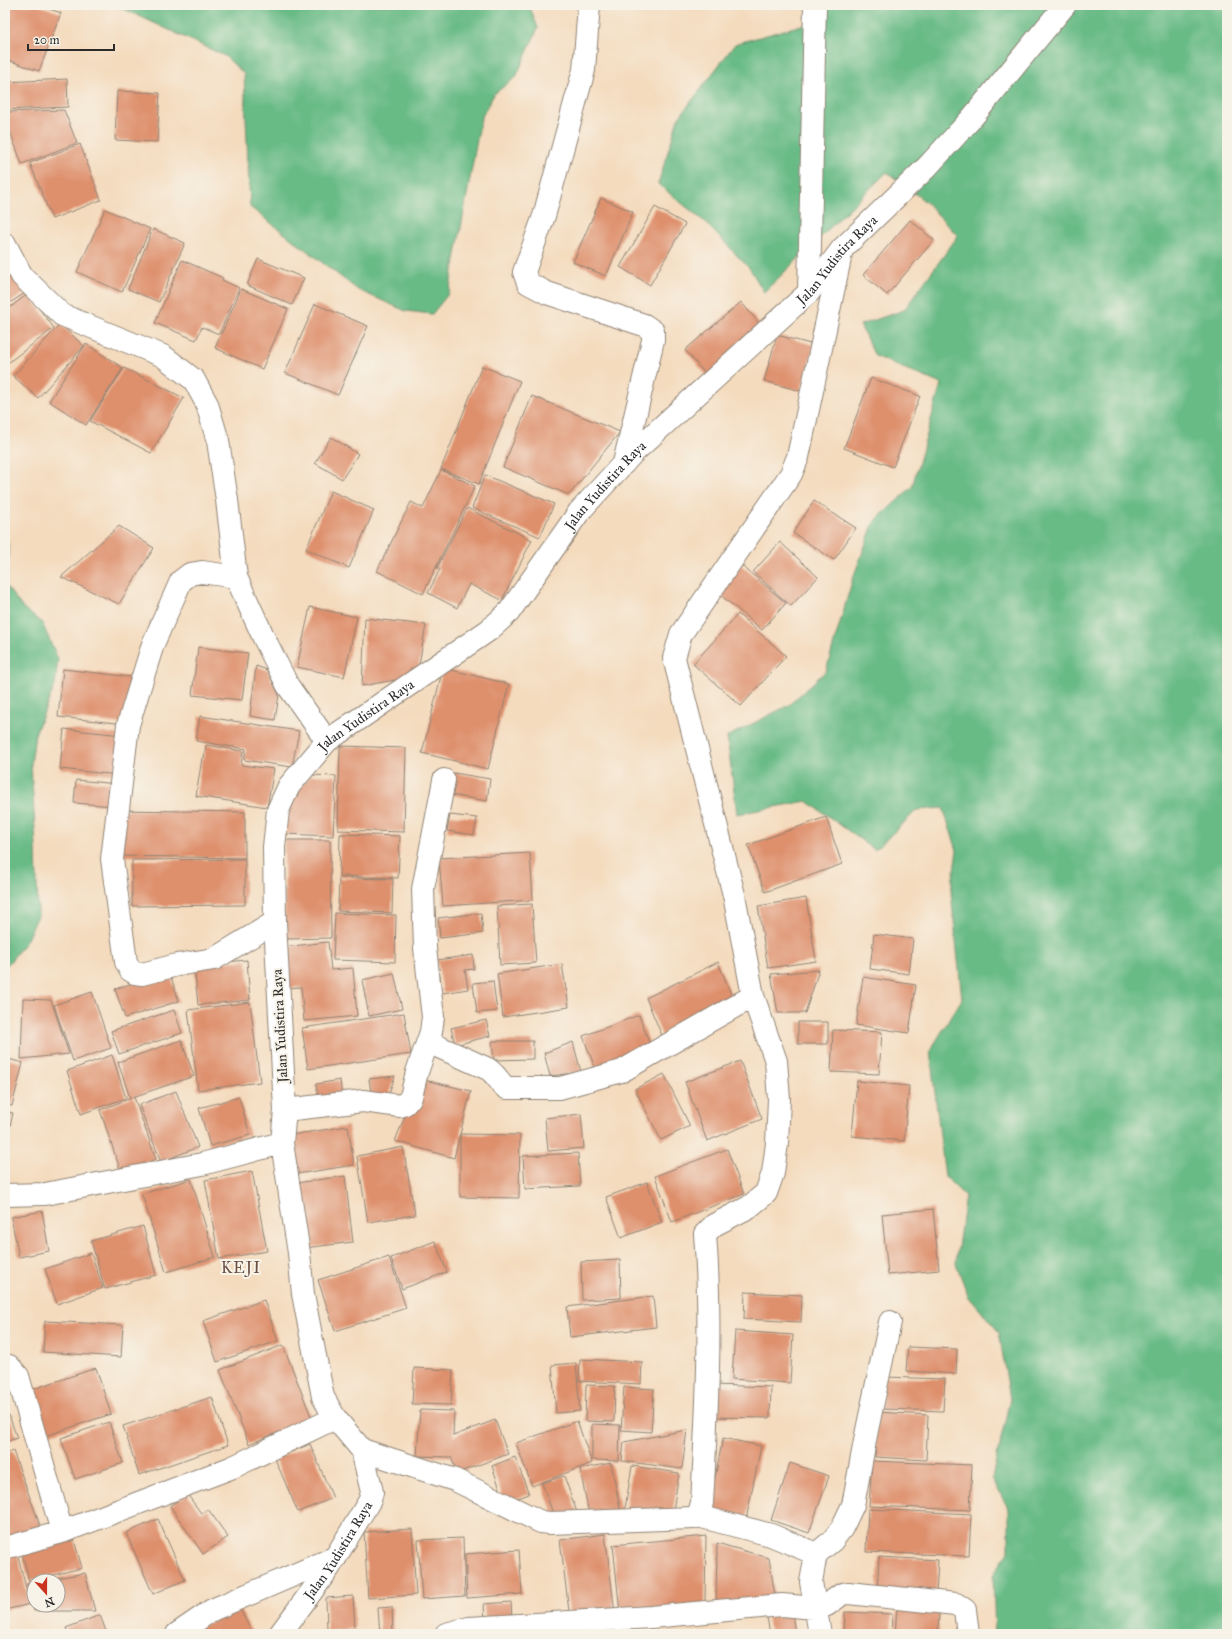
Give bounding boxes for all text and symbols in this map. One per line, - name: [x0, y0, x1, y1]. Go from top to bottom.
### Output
- scale bar: [28, 26, 114, 52]
- text: 20 m: [34, 33, 60, 47]
- street label: Jalan Yudistira Raya: [791, 211, 881, 310]
- street label: Jalan Yudistira Raya: [560, 437, 649, 535]
- street label: Jalan Yudistira Raya: [312, 675, 417, 757]
- street label: Jalan Yudistira Raya: [269, 969, 293, 1085]
- district label: KEJI: [221, 1258, 261, 1278]
- street label: Jalan Yudistira Raya: [299, 1498, 376, 1605]
- north arrow: [26, 1573, 66, 1613]
- text: N: [42, 1594, 56, 1610]

